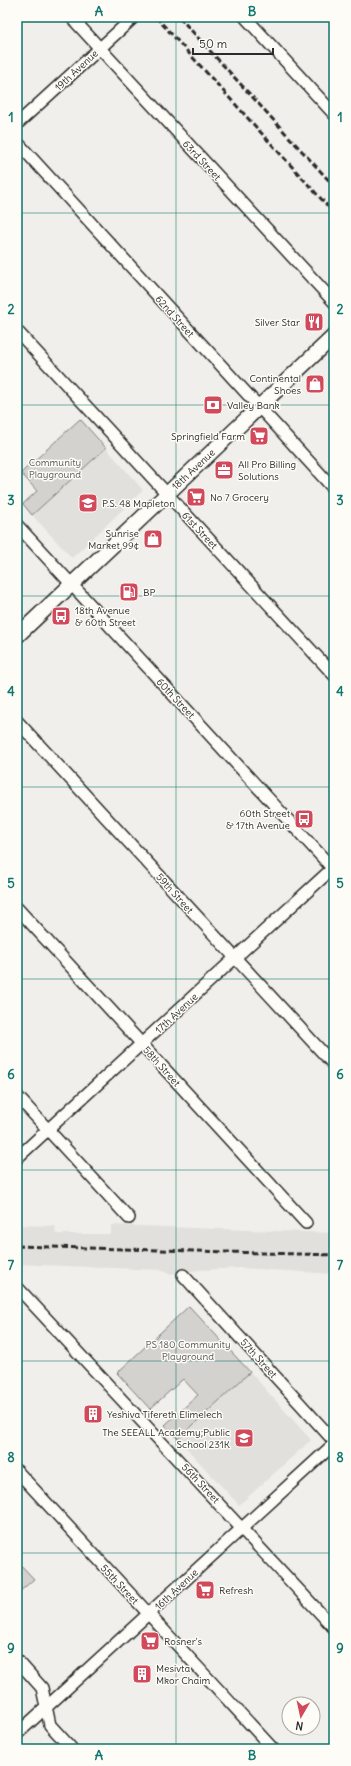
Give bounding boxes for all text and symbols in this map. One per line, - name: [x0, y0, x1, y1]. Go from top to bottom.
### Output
- text: A: [95, 3, 104, 20]
- text: B: [248, 3, 257, 20]
- scale bar: [193, 30, 273, 56]
- text: 50 m: [199, 36, 228, 51]
- street label: 19th Avenue: [52, 47, 101, 94]
- text: 1: [8, 109, 14, 126]
- text: 1: [337, 109, 343, 126]
- street label: 63rd Street: [180, 137, 224, 184]
- street label: 62nd Street: [152, 293, 197, 340]
- text: 2: [7, 301, 15, 318]
- text: 2: [336, 301, 344, 318]
- restaurant icon: Silver Star: [303, 311, 325, 333]
- place label: Silver Star: [255, 316, 300, 329]
- place label: Continental Shoes: [249, 372, 301, 397]
- shop icon: Continental Shoes: [304, 373, 326, 395]
- bank icon: Valley Bank: [202, 394, 224, 416]
- place label: Valley Bank: [227, 399, 280, 412]
- supermarket icon: Springfield Farm: [248, 425, 270, 447]
- place label: Springfield Farm: [171, 430, 245, 443]
- street label: 18th Avenue: [169, 446, 218, 493]
- park label: Community Playground: [29, 456, 81, 481]
- place label: All Pro Billing Solutions: [238, 458, 296, 483]
- office icon: All Pro Billing Solutions: [213, 459, 235, 481]
- supermarket icon: No 7 Grocery: [185, 486, 207, 508]
- place label: No 7 Grocery: [210, 491, 269, 504]
- text: 3: [7, 492, 15, 509]
- school or university icon: P.S. 48 Mapleton: [77, 492, 99, 514]
- text: 3: [336, 492, 344, 509]
- place label: P.S. 48 Mapleton: [102, 497, 175, 510]
- street label: 61st Street: [179, 509, 221, 552]
- place label: Sunrise Market 99¢: [88, 527, 139, 552]
- shop icon: Sunrise Market 99¢: [142, 528, 164, 550]
- fuel station icon: BP: [118, 581, 140, 603]
- place label: BP: [143, 586, 156, 599]
- place label: 18th Avenue & 60th Street: [75, 604, 136, 629]
- bus stop icon: 18th Avenue & 60th Street: [50, 605, 72, 627]
- street label: 60th Street: [154, 675, 198, 722]
- text: 4: [7, 683, 15, 700]
- text: 4: [336, 683, 344, 700]
- place label: 60th Street & 17th Avenue: [226, 807, 291, 832]
- bus stop icon: 60th Street & 17th Avenue: [293, 808, 315, 830]
- street label: 59th Street: [153, 871, 197, 917]
- text: 5: [7, 875, 15, 892]
- text: 5: [336, 875, 344, 892]
- street label: 17th Avenue: [152, 990, 200, 1037]
- street label: 58th Street: [140, 1044, 184, 1090]
- text: 6: [7, 1066, 15, 1083]
- text: 6: [336, 1066, 344, 1083]
- text: 7: [8, 1257, 15, 1274]
- text: 7: [337, 1257, 344, 1274]
- street label: 57th Street: [237, 1336, 280, 1381]
- park label: PS 180 Community Playground: [145, 1338, 231, 1363]
- building icon: Yeshiva Tifereth Elimelech: [82, 1403, 104, 1425]
- place label: Yeshiva Tifereth Elimelech: [107, 1408, 222, 1421]
- place label: The SEEALL Academy;Public School 231K: [102, 1426, 231, 1451]
- school or university icon: The SEEALL Academy;Public School 231K: [233, 1427, 255, 1449]
- text: 8: [7, 1449, 15, 1466]
- text: 8: [336, 1449, 344, 1466]
- street label: 56th Street: [179, 1461, 223, 1506]
- street label: 55th Street: [98, 1562, 142, 1607]
- street label: 16th Avenue: [152, 1566, 201, 1613]
- supermarket icon: Refresh: [194, 1579, 216, 1601]
- place label: Refresh: [219, 1584, 254, 1597]
- supermarket icon: Rosner's: [139, 1630, 161, 1652]
- place label: Rosner's: [164, 1635, 203, 1648]
- text: 9: [7, 1640, 15, 1657]
- text: 9: [336, 1640, 344, 1657]
- place label: Mesivta Mkor Chaim: [156, 1662, 210, 1687]
- building icon: Mesivta Mkor Chaim: [131, 1663, 153, 1685]
- north arrow: [281, 1696, 321, 1736]
- text: N: [295, 1718, 304, 1733]
- text: A: [95, 1747, 104, 1764]
- text: B: [248, 1747, 257, 1764]

